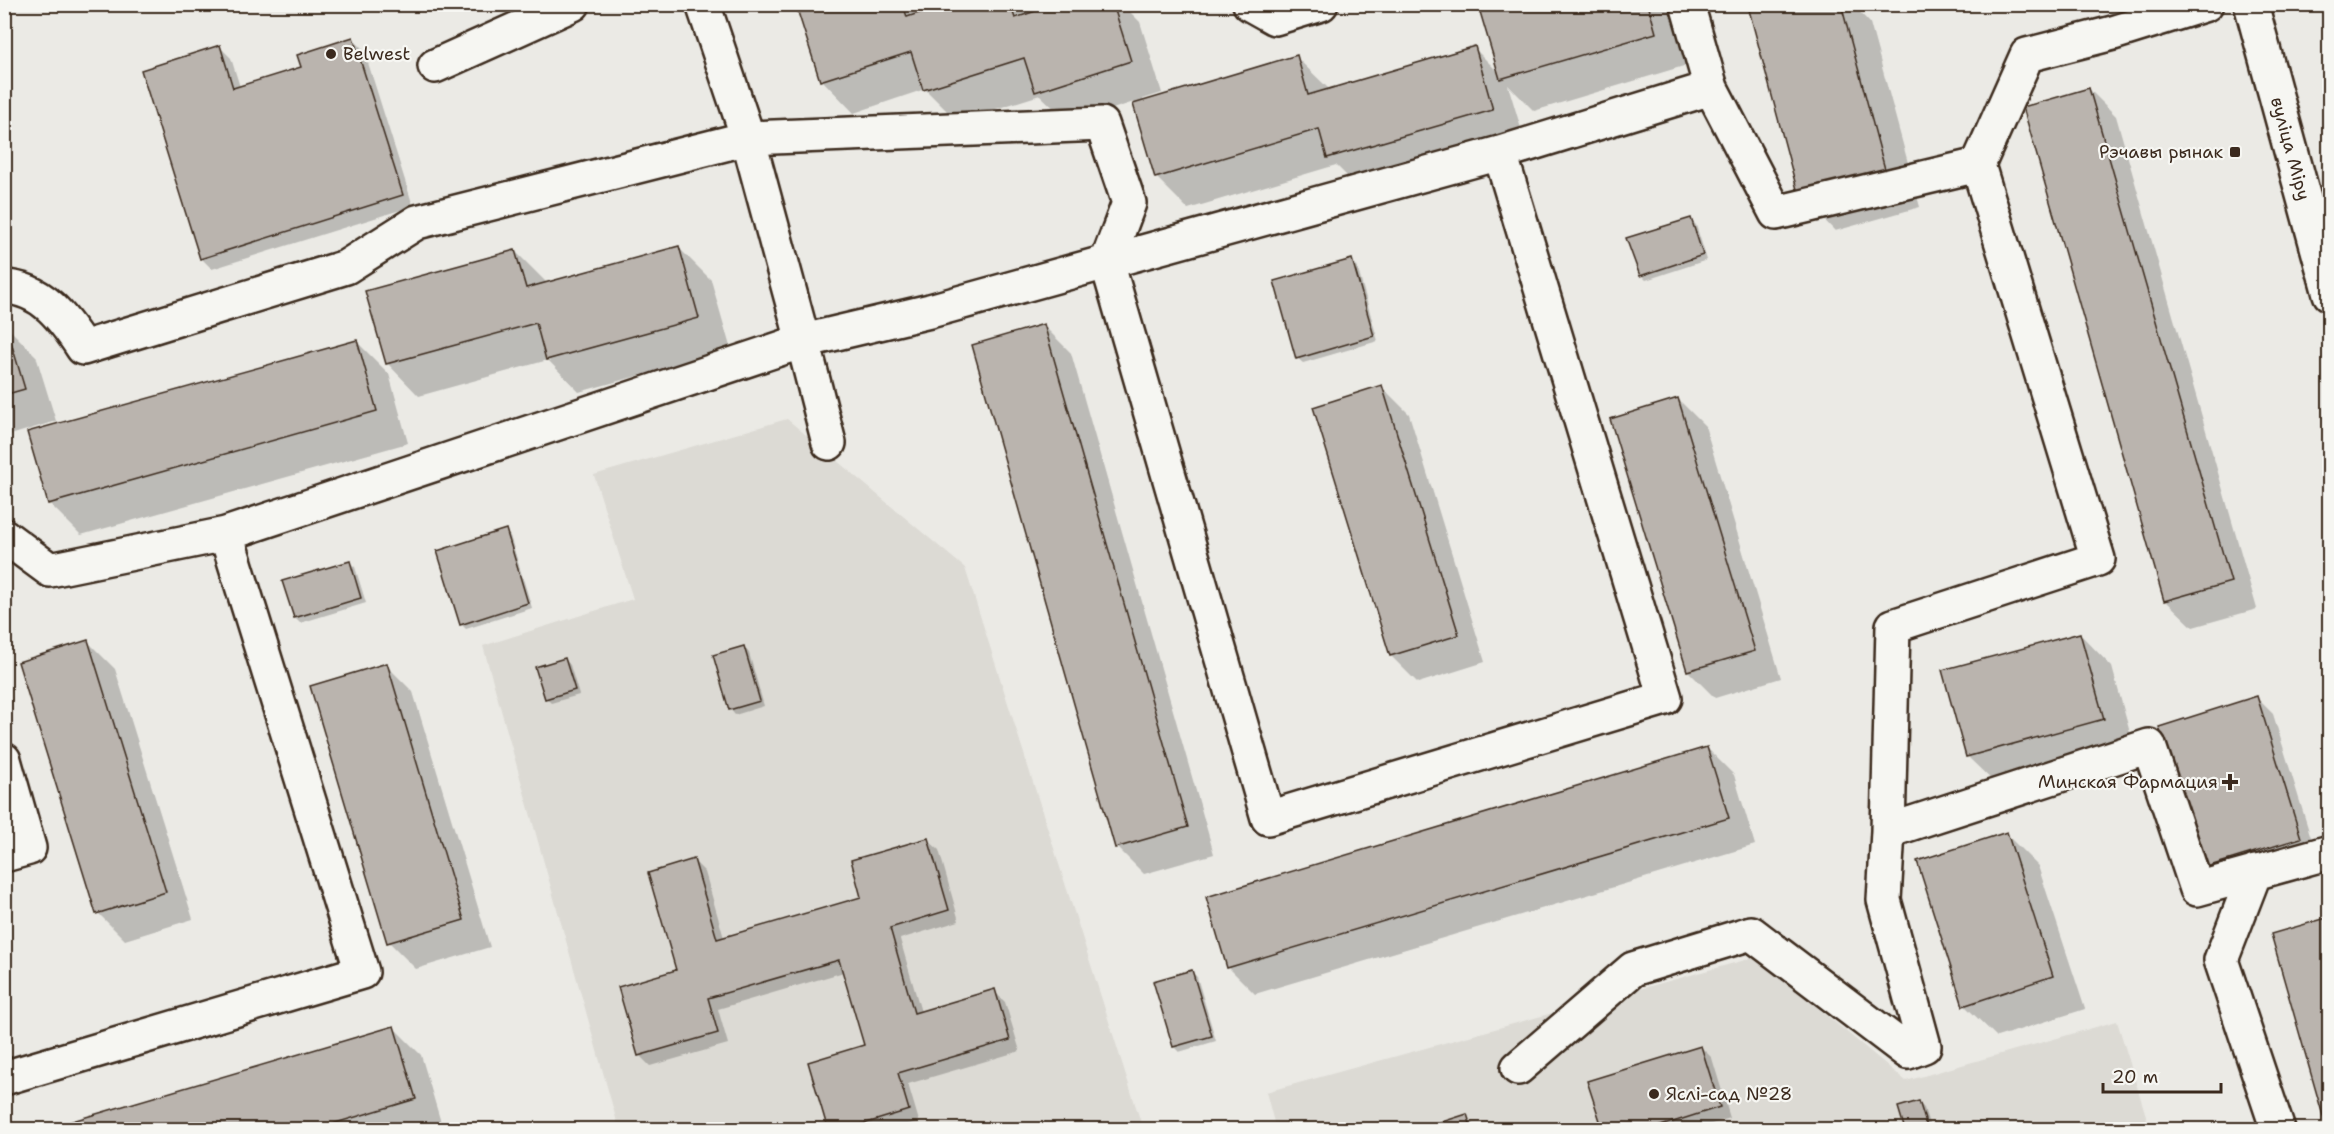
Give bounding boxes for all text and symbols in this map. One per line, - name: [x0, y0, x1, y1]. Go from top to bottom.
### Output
- place label: Belwest: [343, 42, 411, 66]
- marker: Belwest: [324, 47, 338, 61]
- street label: вуліца Міру: [2265, 94, 2316, 203]
- place label: Рэчавы рынак: [2099, 140, 2223, 164]
- marker: Рэчавы рынак: [2228, 145, 2242, 159]
- place label: Минская Фармация: [2038, 770, 2218, 794]
- marker: Минская Фармация: [2223, 775, 2237, 789]
- scale bar: [2103, 1056, 2222, 1094]
- text: 20 m: [2112, 1065, 2158, 1089]
- place label: Яслі-сад №28: [1666, 1082, 1792, 1106]
- marker: Яслі-сад №28: [1647, 1087, 1661, 1101]

